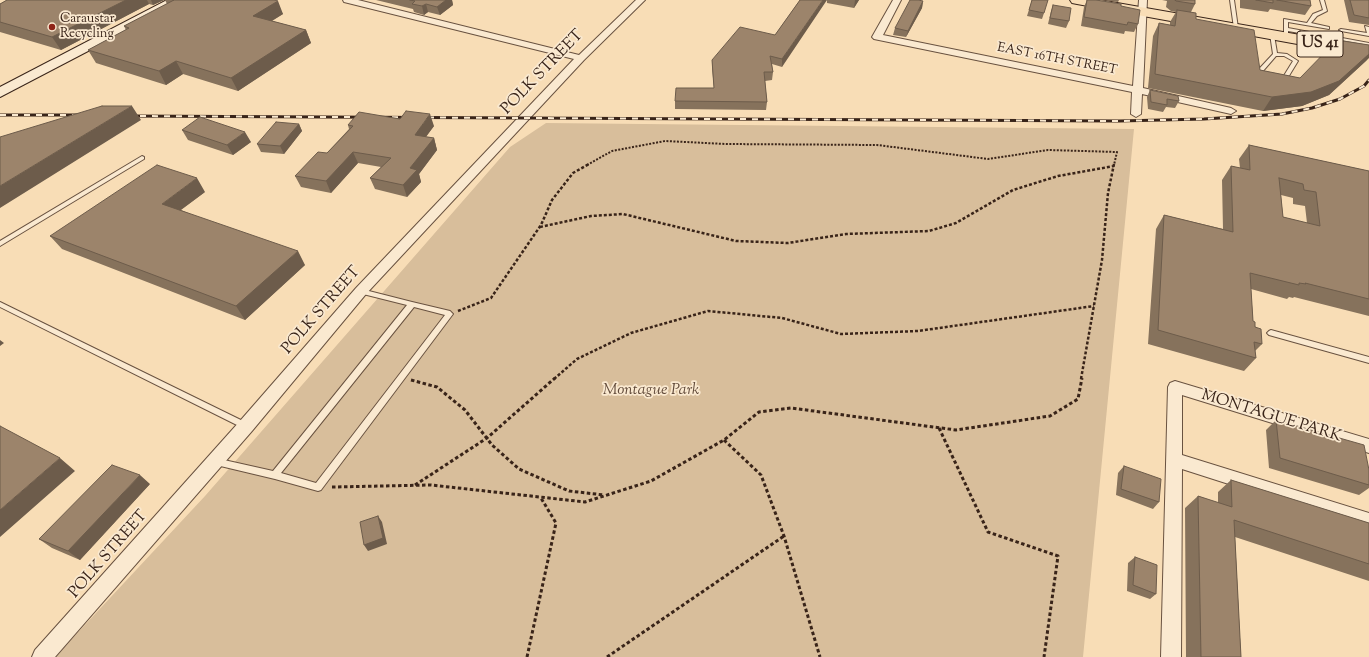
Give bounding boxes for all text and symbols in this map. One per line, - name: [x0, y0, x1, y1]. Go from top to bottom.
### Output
- place label: Caraustar Recycling: [60, 12, 115, 43]
- marker: Caraustar Recycling: [47, 22, 57, 32]
- street label: POLK STREET: [498, 27, 588, 119]
- road number: US 41: [1297, 31, 1343, 57]
- street label: EAST 16TH STREET: [996, 41, 1118, 79]
- street label: POLK STREET: [279, 263, 365, 359]
- park label: Montague Park: [603, 381, 699, 401]
- street label: MONTAGUE PARK: [1199, 387, 1343, 447]
- street label: POLK STREET: [66, 507, 152, 603]

